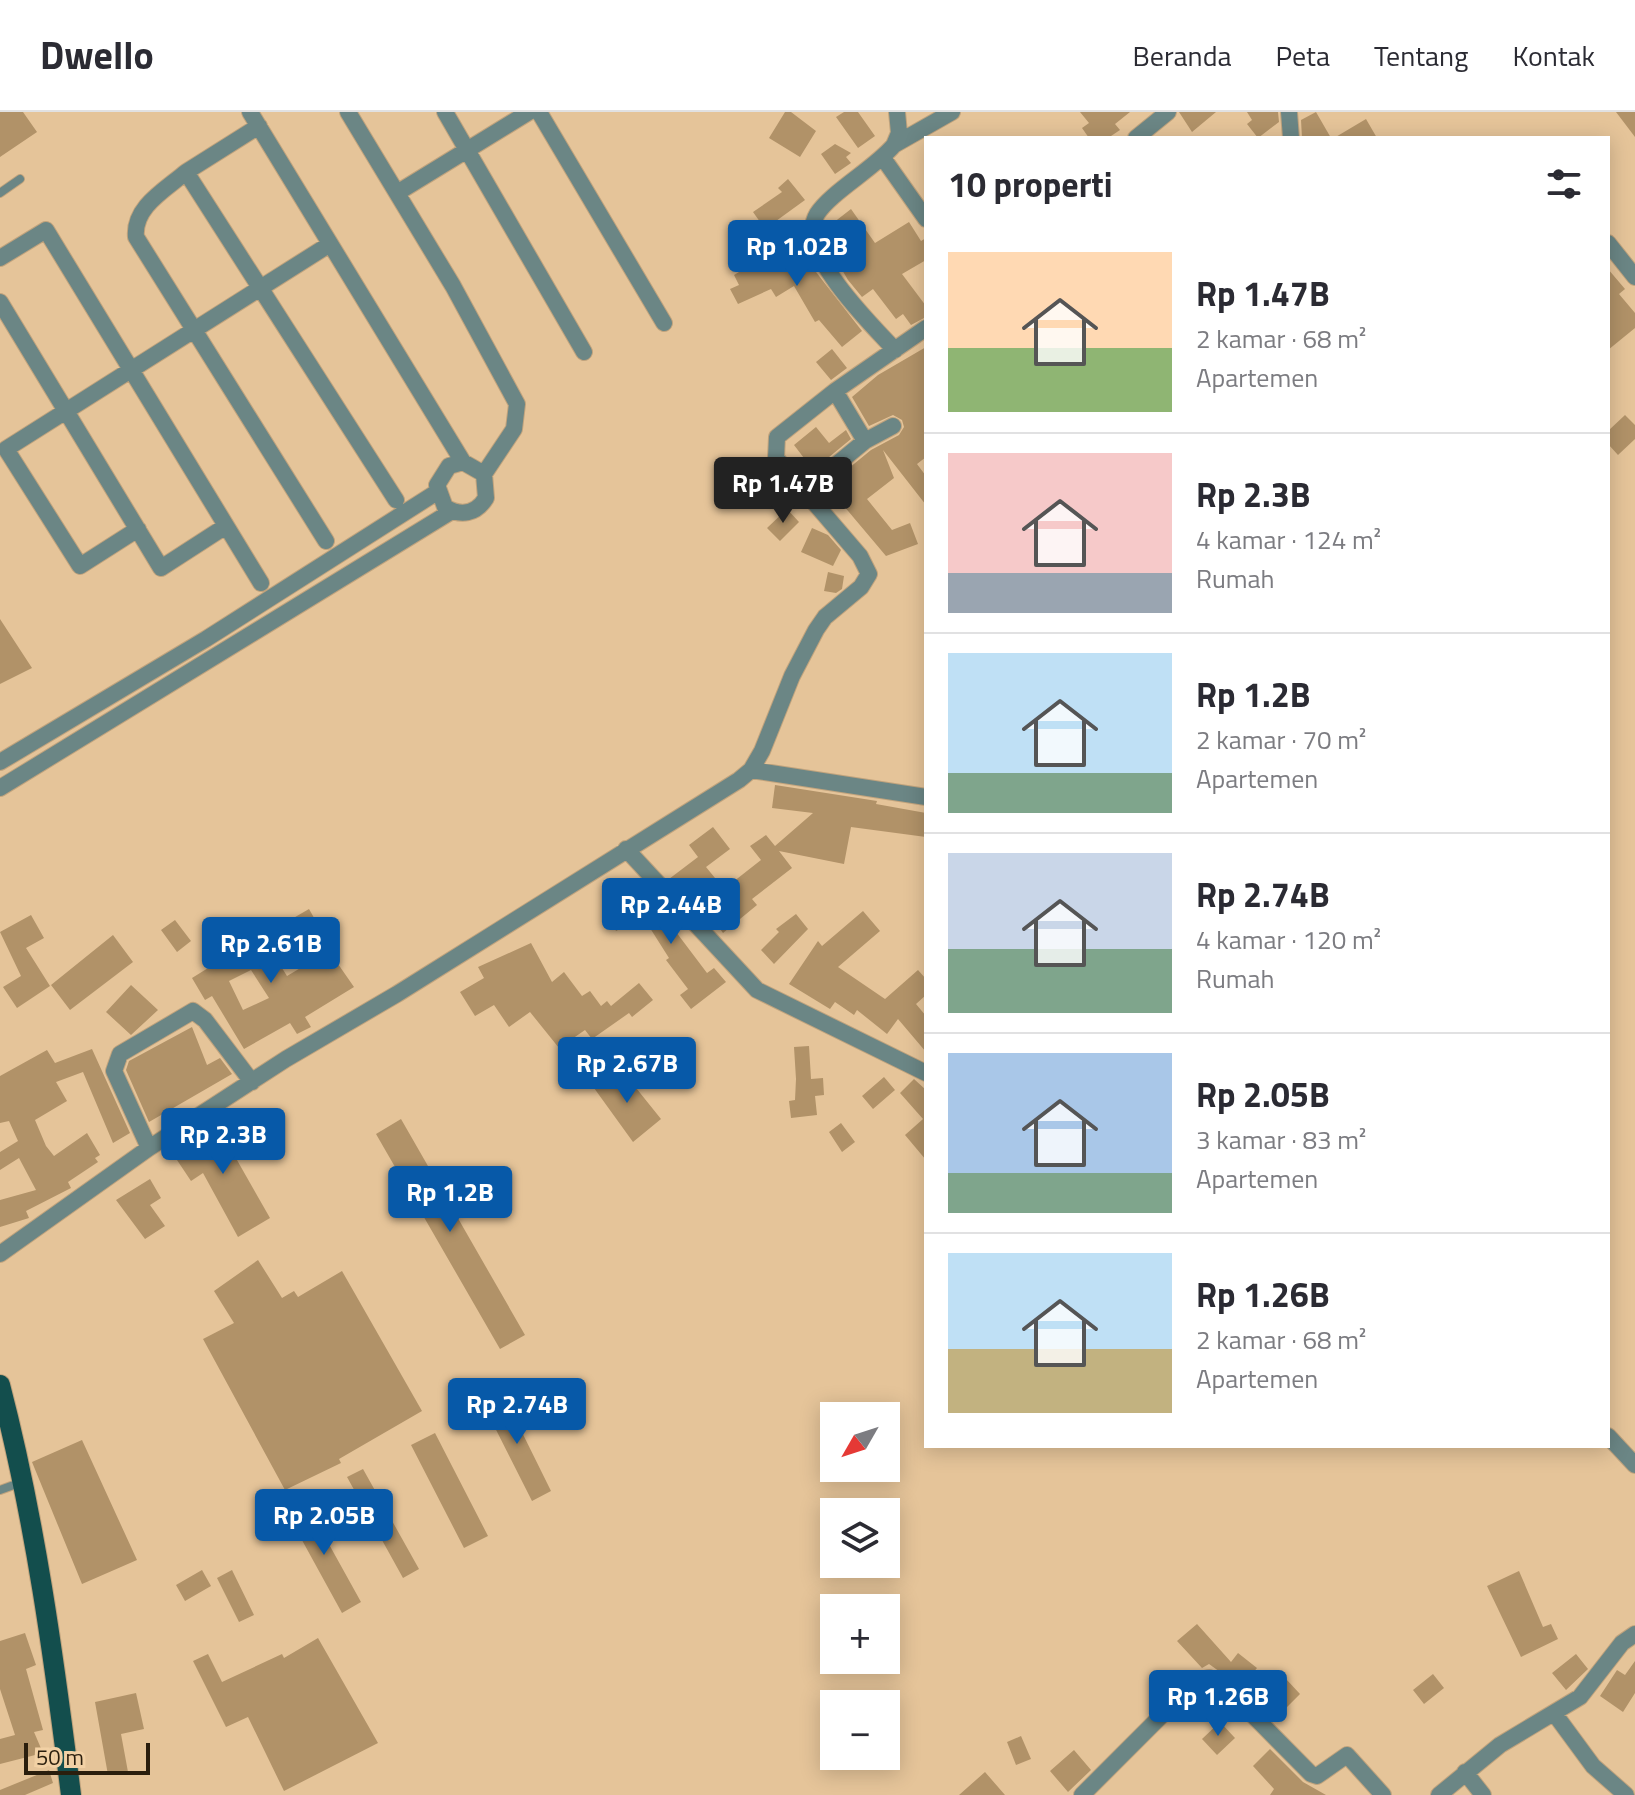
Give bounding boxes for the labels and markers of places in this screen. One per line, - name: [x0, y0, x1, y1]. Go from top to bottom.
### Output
- pin: Rp 1.02B: [714, 220, 880, 288]
- pin: Rp 1.47B: [700, 457, 866, 525]
- pin: Rp 2.44B: [588, 878, 754, 946]
- pin: Rp 2.61B: [188, 917, 354, 985]
- pin: Rp 2.67B: [544, 1037, 710, 1105]
- pin: Rp 2.3B: [149, 1108, 297, 1176]
- pin: Rp 1.2B: [376, 1166, 524, 1234]
- pin: Rp 2.74B: [434, 1378, 600, 1446]
- pin: Rp 2.05B: [241, 1489, 407, 1557]
- pin: Rp 1.26B: [1135, 1670, 1301, 1738]

